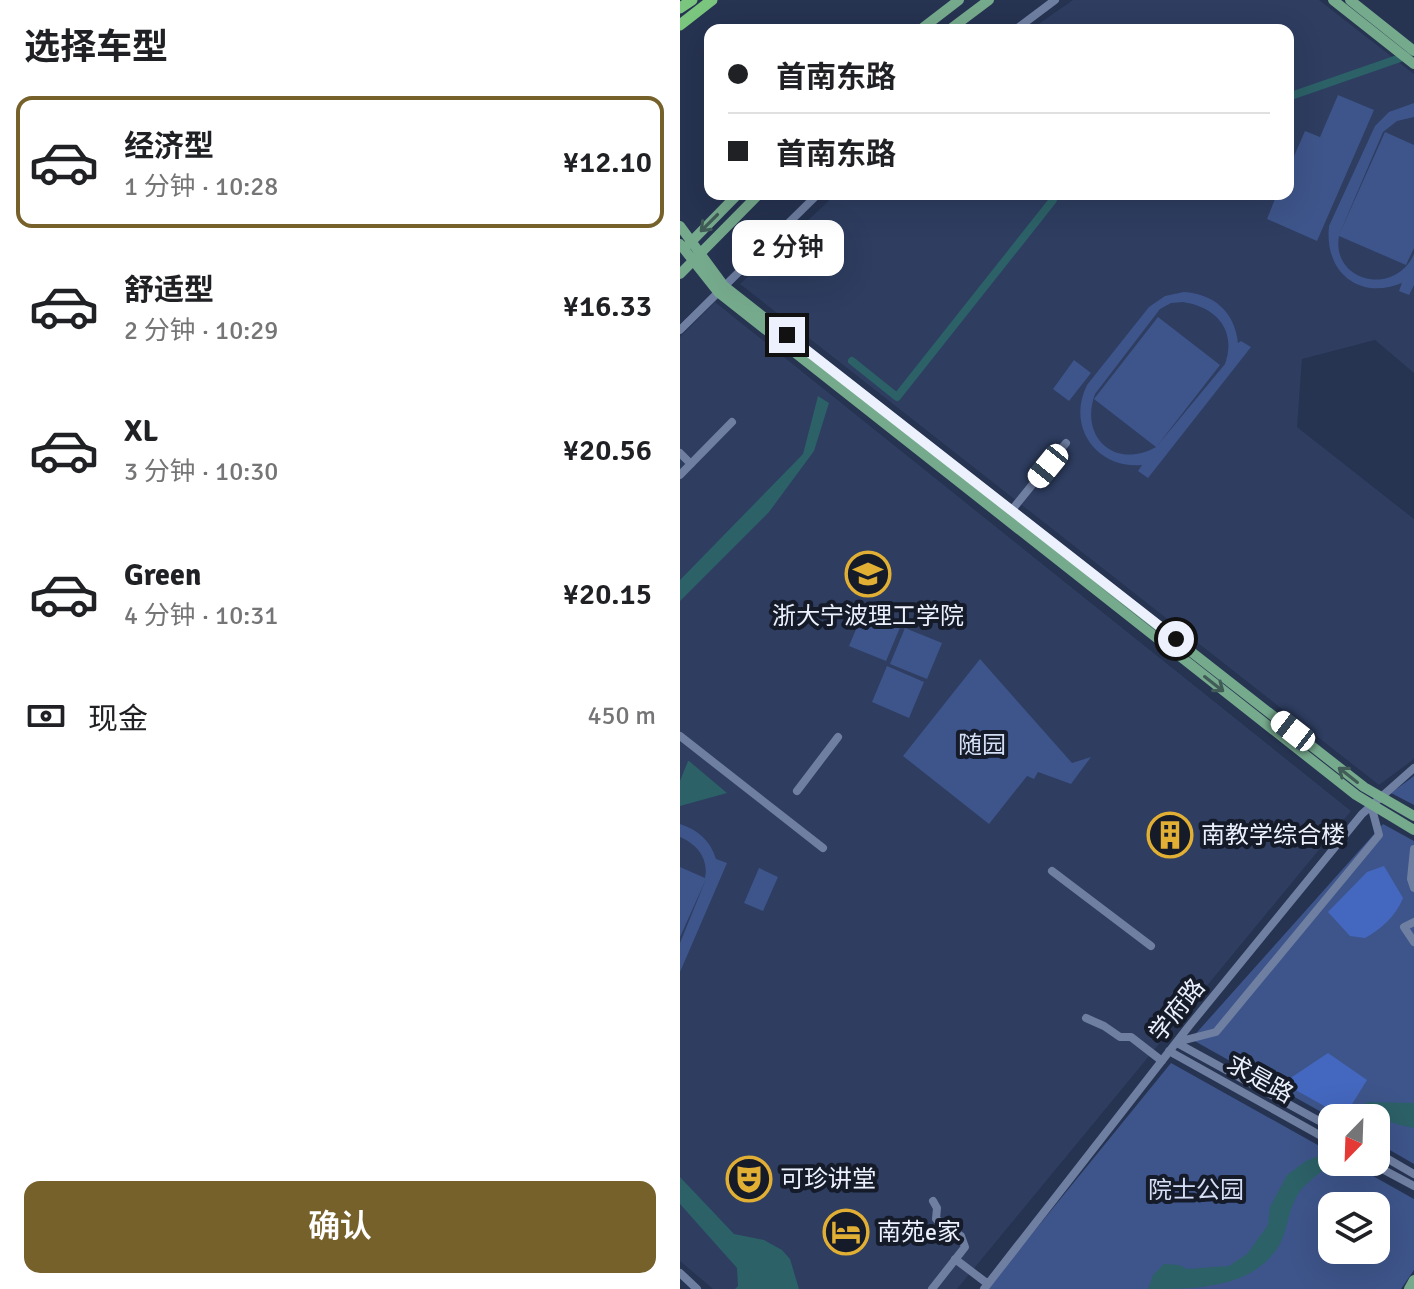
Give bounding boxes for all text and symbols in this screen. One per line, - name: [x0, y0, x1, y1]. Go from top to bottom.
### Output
- text: 选择车型: [24, 25, 168, 70]
- text: 首南东路: [776, 59, 896, 96]
- icon: car: [28, 126, 100, 198]
- text: 经济型: [124, 128, 214, 165]
- text: 首南东路: [776, 136, 896, 173]
- text: ¥12.10: [563, 144, 652, 181]
- text: 1 分钟 · 10:28: [124, 171, 278, 203]
- one-way arrow: [700, 213, 719, 232]
- callout: 2 分钟: [731, 219, 843, 275]
- text: 2 分钟: [752, 232, 824, 264]
- icon: car: [28, 270, 100, 342]
- text: 舒适型: [124, 272, 214, 309]
- text: ¥16.33: [563, 288, 652, 325]
- text: 2 分钟 · 10:29: [124, 315, 278, 347]
- route end: [769, 317, 805, 353]
- text: XL: [124, 413, 158, 450]
- icon: car: [28, 414, 100, 486]
- text: ¥20.56: [563, 432, 652, 469]
- car: [1024, 440, 1072, 492]
- text: 3 分钟 · 10:30: [124, 456, 278, 488]
- school or university icon: 浙大宁波理工学院: [844, 550, 892, 598]
- text: Green: [124, 557, 201, 594]
- icon: car: [28, 558, 100, 630]
- text: ¥20.15: [563, 576, 652, 613]
- text: 4 分钟 · 10:31: [124, 600, 278, 632]
- place label: 浙大宁波理工学院: [772, 601, 964, 631]
- route start: [1158, 621, 1194, 657]
- one-way arrow: [1203, 676, 1224, 693]
- icon: cash: [24, 694, 68, 738]
- text: 450 m: [587, 700, 656, 732]
- text: 现金: [88, 701, 148, 738]
- car: [1267, 707, 1319, 755]
- park label: 随园: [958, 730, 1006, 760]
- one-way arrow: [1338, 766, 1359, 783]
- building icon: 南教学综合楼: [1146, 811, 1194, 859]
- place label: 南教学综合楼: [1201, 820, 1345, 850]
- street label: 学府路: [1143, 973, 1211, 1047]
- street label: 求是路: [1221, 1048, 1299, 1110]
- north arrow: [1318, 1104, 1390, 1176]
- map controls: [1318, 1104, 1390, 1264]
- theatre icon: 可珍讲堂: [725, 1155, 773, 1203]
- place label: 可珍讲堂: [780, 1164, 876, 1194]
- park label: 院士公园: [1148, 1175, 1244, 1205]
- button: 确认: [24, 1181, 656, 1273]
- button: layers: [1318, 1192, 1390, 1264]
- hotel icon: 南苑e家: [822, 1208, 870, 1256]
- place label: 南苑e家: [877, 1217, 961, 1247]

